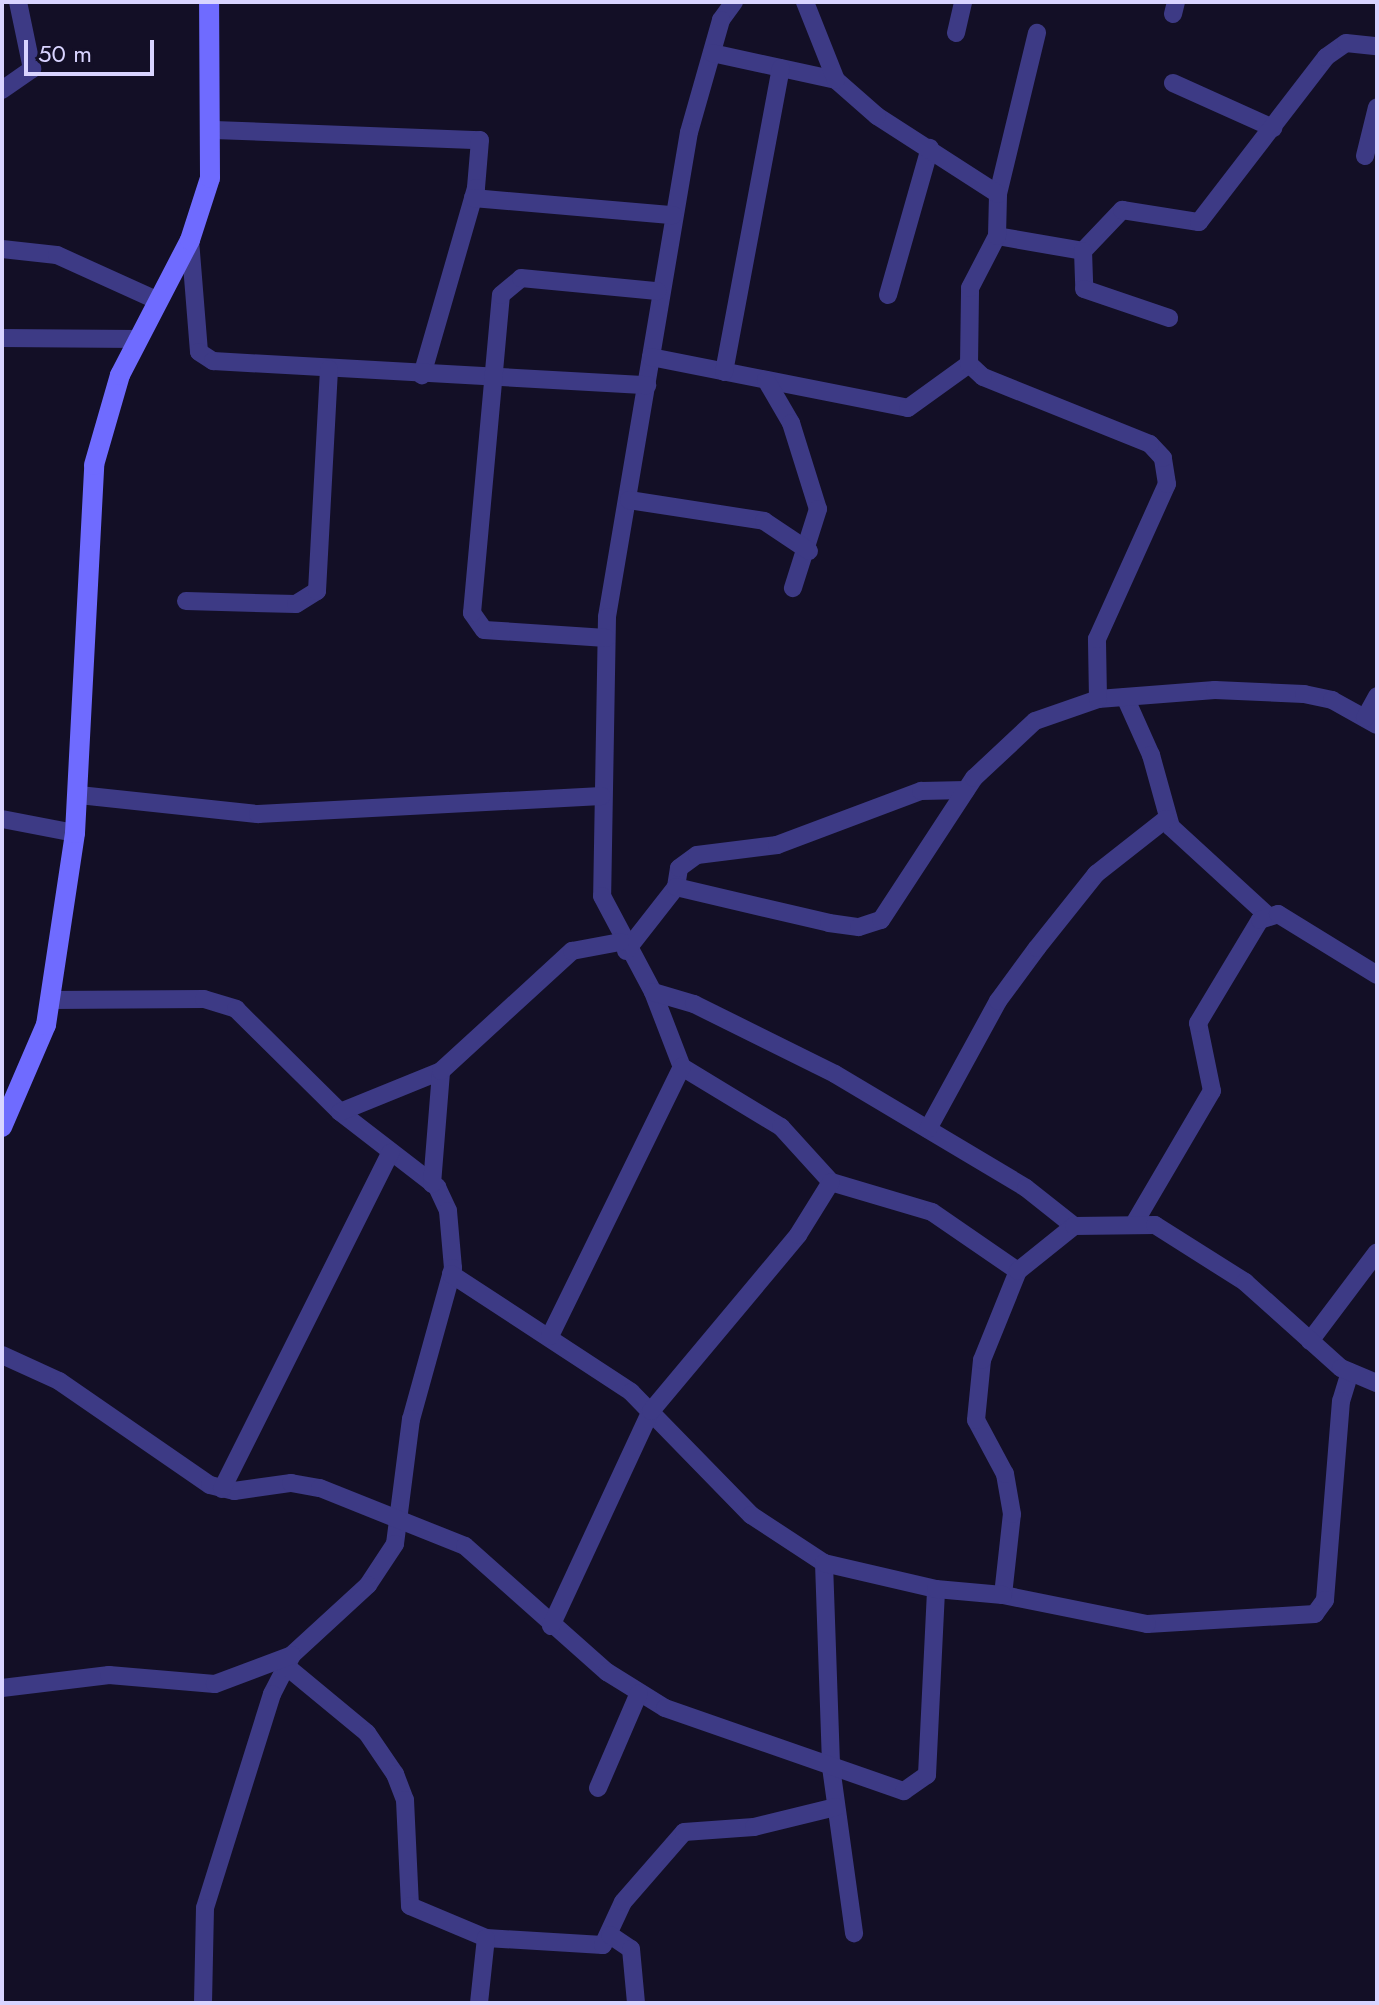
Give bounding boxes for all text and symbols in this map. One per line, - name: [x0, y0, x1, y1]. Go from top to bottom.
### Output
- scale bar: [28, 24, 158, 74]
- text: 50 m: [38, 36, 92, 71]

